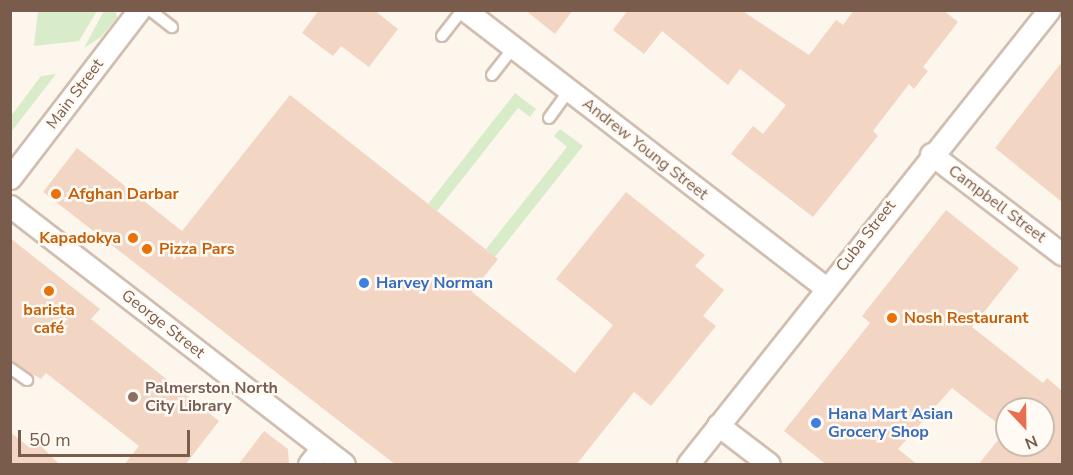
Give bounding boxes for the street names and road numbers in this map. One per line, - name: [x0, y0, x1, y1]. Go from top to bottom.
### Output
- street label: Main Street: [42, 55, 108, 133]
- street label: Andrew Young Street: [578, 94, 712, 204]
- street label: Campbell Street: [944, 161, 1050, 247]
- street label: Cuba Street: [832, 197, 900, 275]
- street label: George Street: [118, 286, 208, 362]

